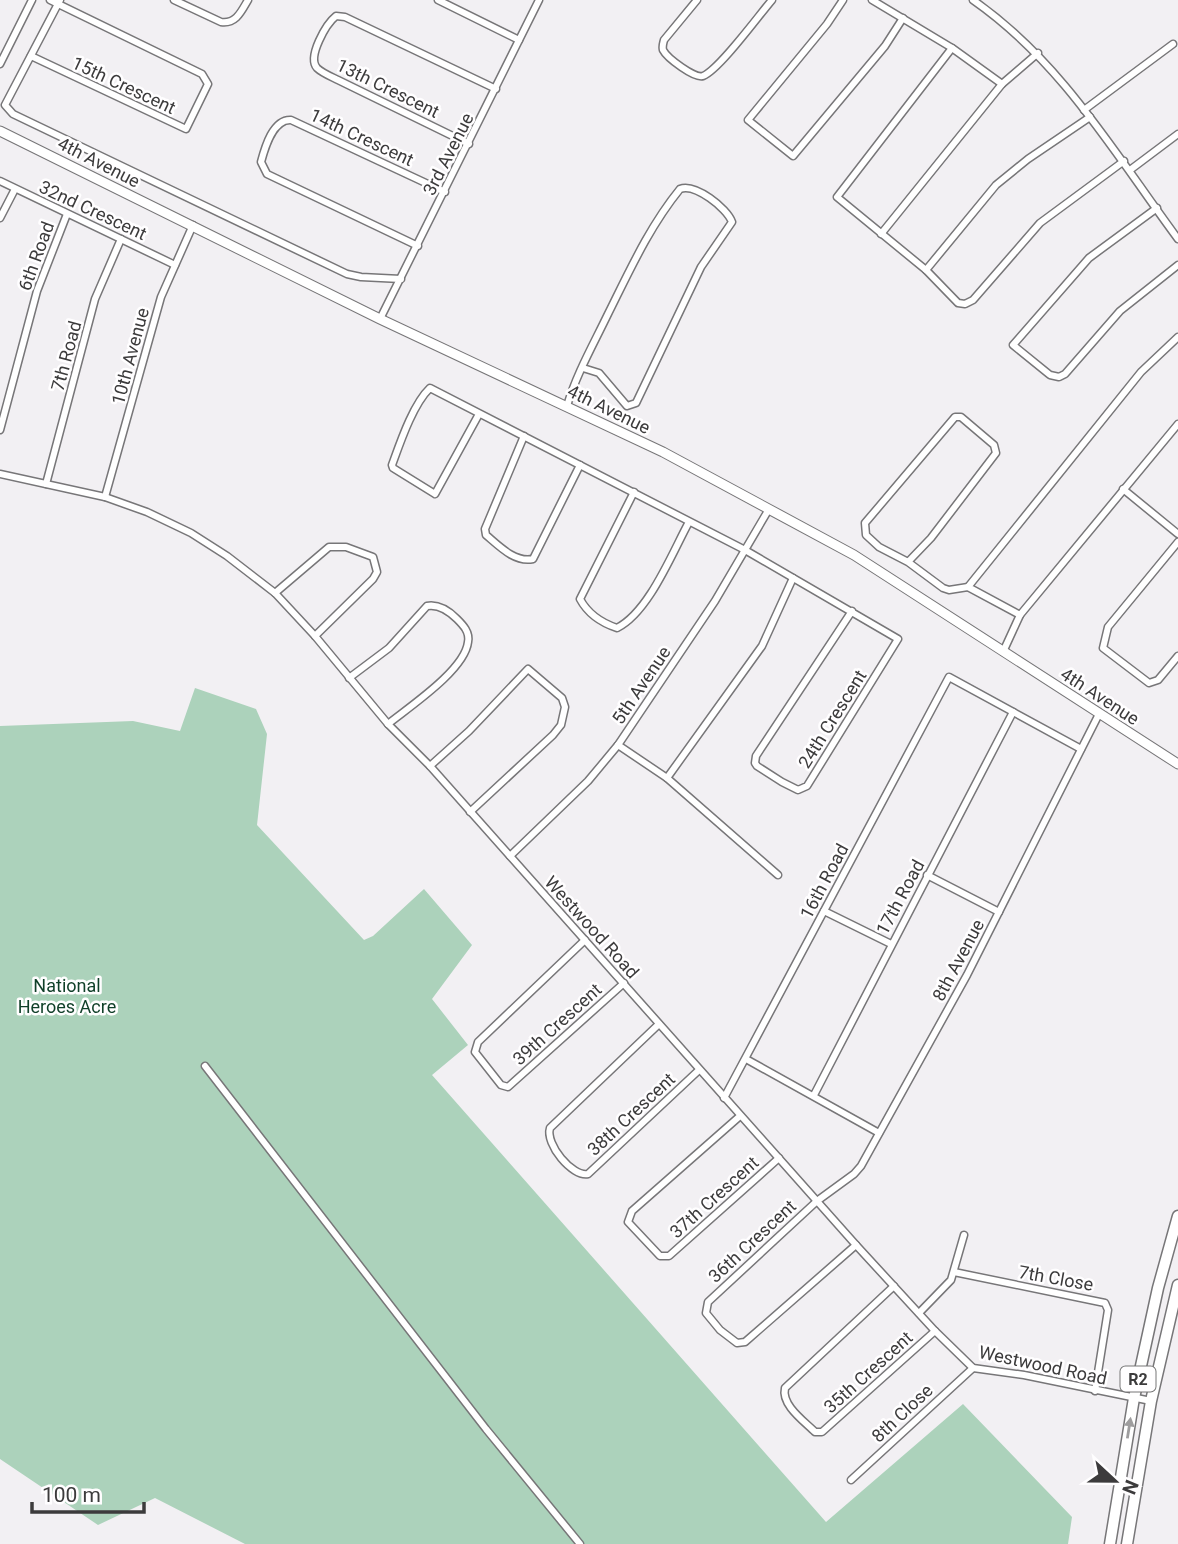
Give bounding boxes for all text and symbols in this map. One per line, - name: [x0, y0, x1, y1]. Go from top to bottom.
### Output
- street label: 15th Crescent: [69, 52, 179, 118]
- street label: 13th Crescent: [333, 54, 443, 122]
- street label: 14th Crescent: [307, 104, 417, 170]
- street label: 3rd Avenue: [418, 109, 478, 199]
- street label: 4th Avenue: [54, 132, 144, 192]
- street label: 32nd Crescent: [36, 176, 150, 244]
- street label: 6th Road: [14, 219, 58, 293]
- street label: 10th Avenue: [107, 305, 153, 407]
- street label: 7th Road: [47, 319, 85, 393]
- street label: 4th Avenue: [564, 380, 654, 438]
- street label: 5th Avenue: [607, 642, 675, 728]
- street label: 4th Avenue: [1057, 663, 1143, 729]
- street label: 24th Crescent: [793, 666, 871, 772]
- street label: 16th Road: [796, 840, 852, 922]
- street label: 17th Road: [872, 856, 928, 938]
- street label: Westwood Road: [541, 872, 643, 982]
- street label: 8th Avenue: [928, 916, 988, 1004]
- park label: National Heroes Acre: [18, 975, 116, 1017]
- street label: 39th Crescent: [508, 979, 606, 1069]
- street label: 38th Crescent: [583, 1068, 679, 1160]
- street label: 37th Crescent: [665, 1152, 763, 1242]
- street label: 36th Crescent: [704, 1195, 800, 1287]
- street label: 7th Close: [1017, 1261, 1095, 1295]
- street label: 35th Crescent: [819, 1327, 917, 1417]
- street label: Westwood Road: [977, 1341, 1109, 1389]
- road number: R2: [1120, 1366, 1156, 1392]
- street label: 8th Close: [867, 1380, 937, 1446]
- one-way arrow: [1124, 1417, 1135, 1439]
- north arrow: [1080, 1446, 1150, 1516]
- scale bar: [32, 1470, 144, 1514]
- text: N: [1117, 1477, 1143, 1498]
- text: 100 m: [42, 1483, 101, 1507]

